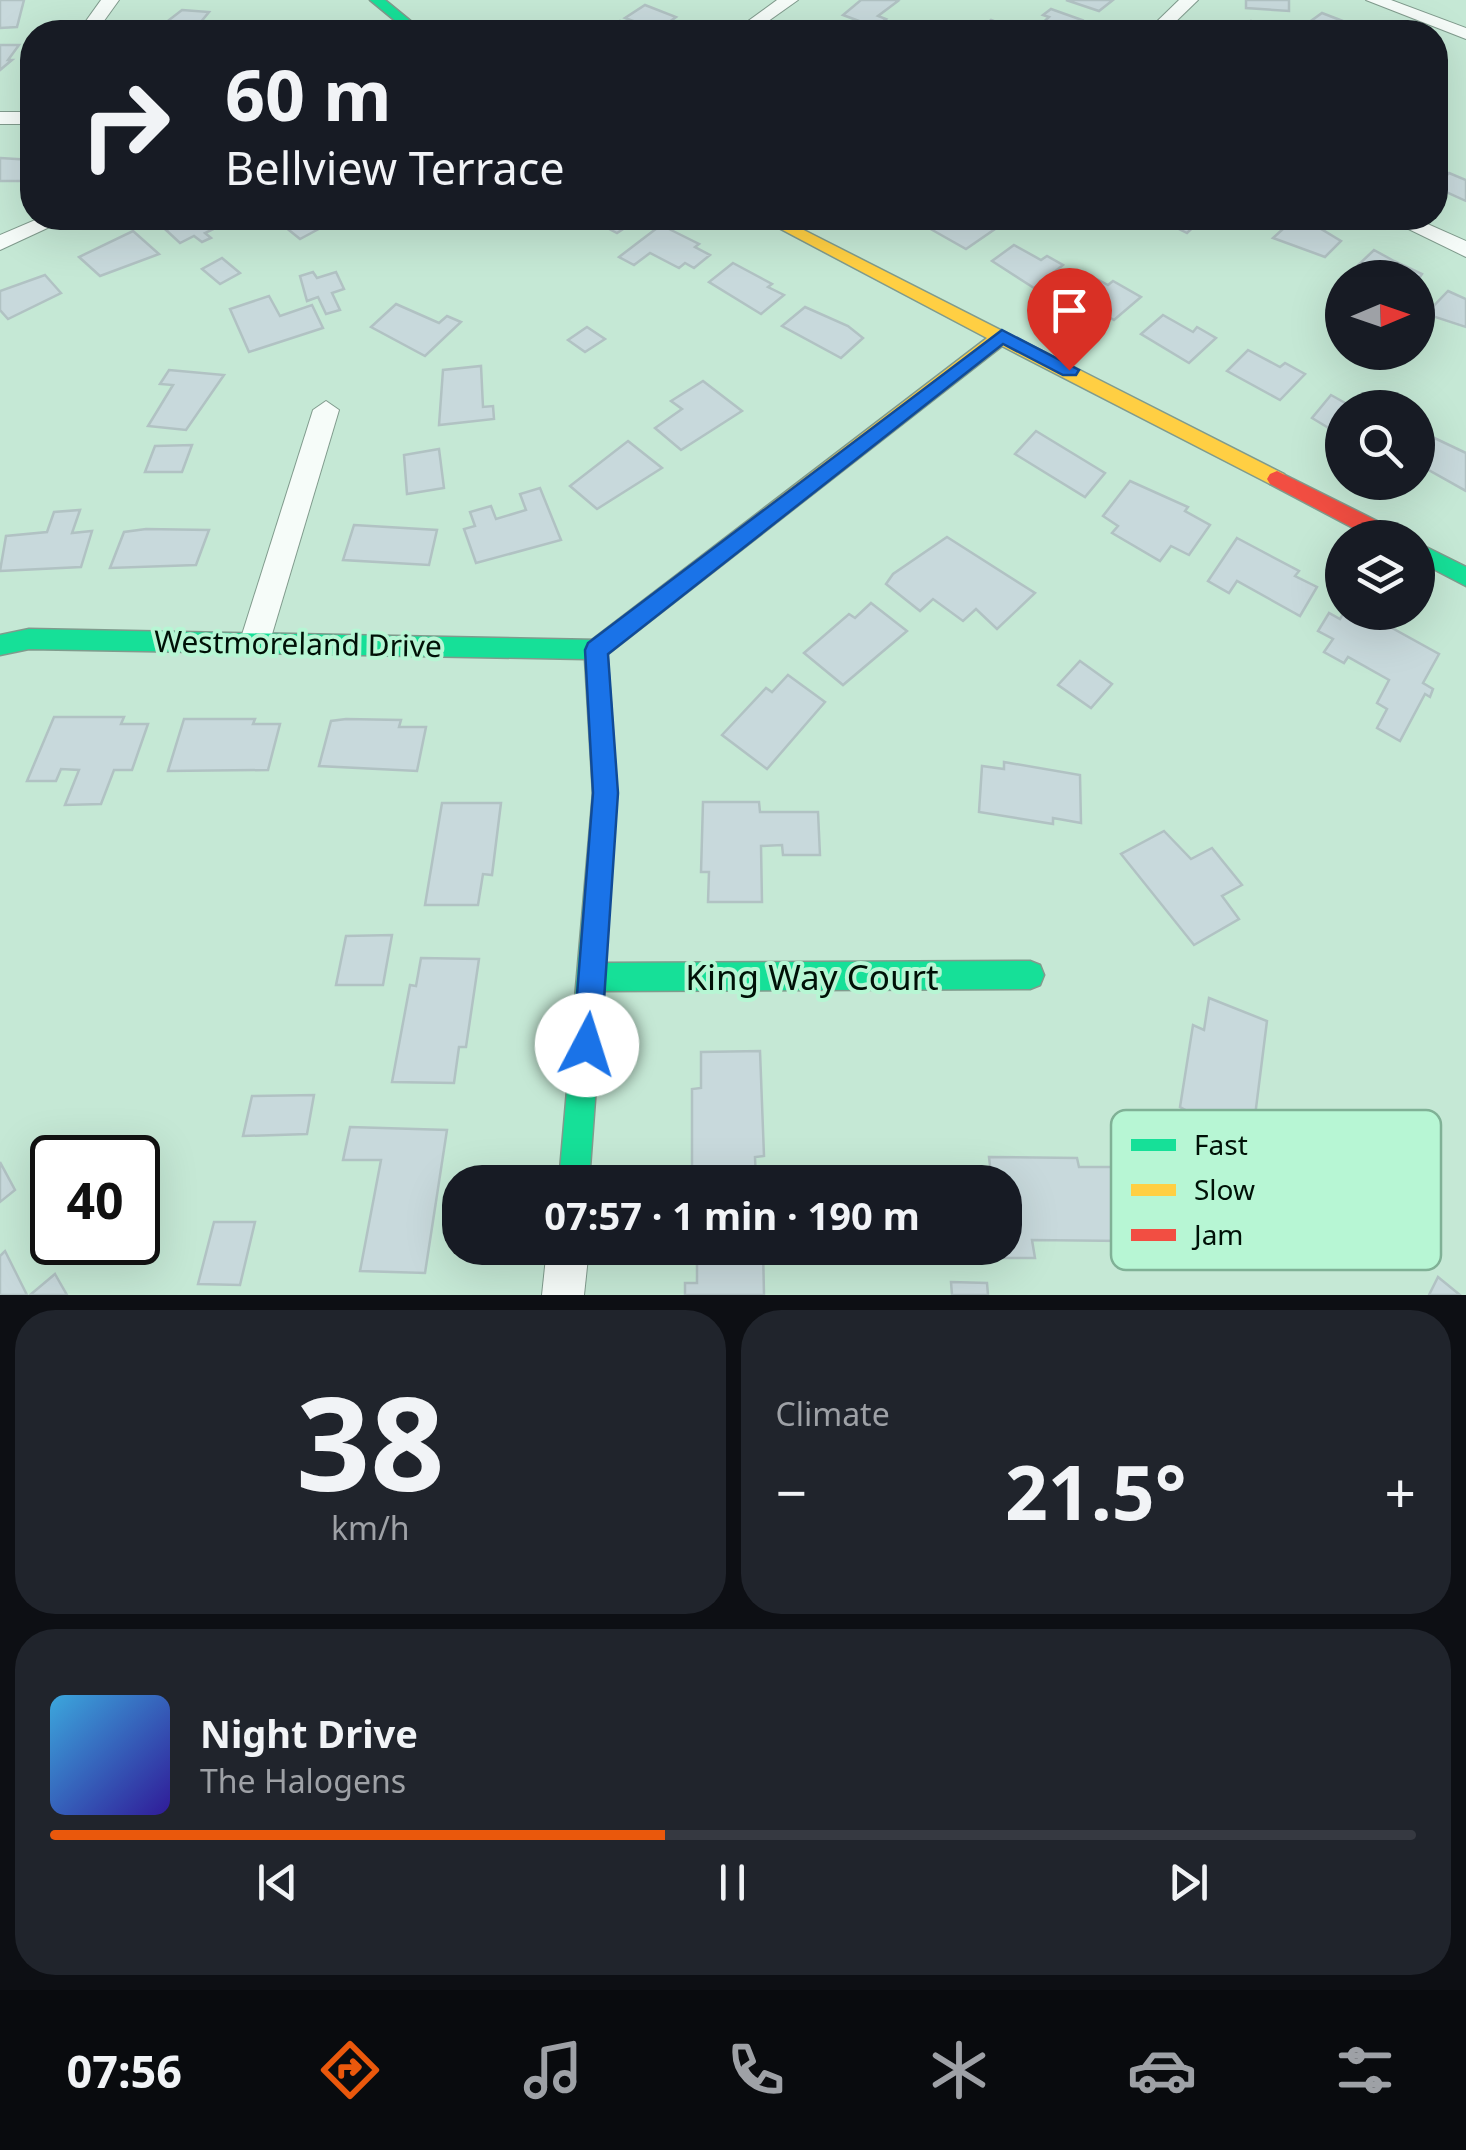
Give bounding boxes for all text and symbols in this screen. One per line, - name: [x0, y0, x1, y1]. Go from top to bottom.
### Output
- text: 60 m: [225, 46, 392, 142]
- icon: right: [60, 60, 190, 190]
- text: Bellview Terrace: [225, 137, 565, 198]
- north arrow: [1325, 260, 1435, 370]
- map controls: [1325, 260, 1435, 630]
- pin: [1027, 268, 1112, 371]
- icon: arrive: [1042, 283, 1097, 338]
- button: search: [1325, 390, 1435, 500]
- button: layers: [1325, 520, 1435, 630]
- street label: Westmoreland Drive: [154, 620, 442, 666]
- street label: King Way Court: [685, 953, 939, 1000]
- position arrow: [535, 993, 639, 1097]
- legend: [1111, 1110, 1441, 1270]
- text: Fast: [1194, 1125, 1248, 1163]
- speed limit sign: 40: [30, 1135, 160, 1265]
- text: Slow: [1194, 1170, 1255, 1208]
- text: 07:57 · 1 min · 190 m: [544, 1189, 920, 1241]
- text: Jam: [1191, 1215, 1244, 1253]
- text: 38: [296, 1352, 445, 1529]
- text: Climate: [776, 1392, 890, 1435]
- text: 21.5°: [1005, 1440, 1187, 1542]
- text: −: [776, 1454, 807, 1529]
- text: +: [1385, 1454, 1416, 1529]
- text: km/h: [331, 1506, 410, 1549]
- text: Night Drive: [200, 1707, 418, 1759]
- text: The Halogens: [200, 1759, 406, 1802]
- icon: previous: [250, 1855, 305, 1910]
- icon: pause: [705, 1855, 760, 1910]
- icon: next: [1161, 1855, 1216, 1910]
- icon: directions: [315, 2035, 385, 2105]
- icon: music: [518, 2035, 588, 2105]
- icon: phone: [721, 2035, 791, 2105]
- icon: climate: [924, 2035, 994, 2105]
- icon: car: [1127, 2035, 1197, 2105]
- icon: filters: [1330, 2035, 1400, 2105]
- text: 07:56: [66, 2040, 182, 2101]

